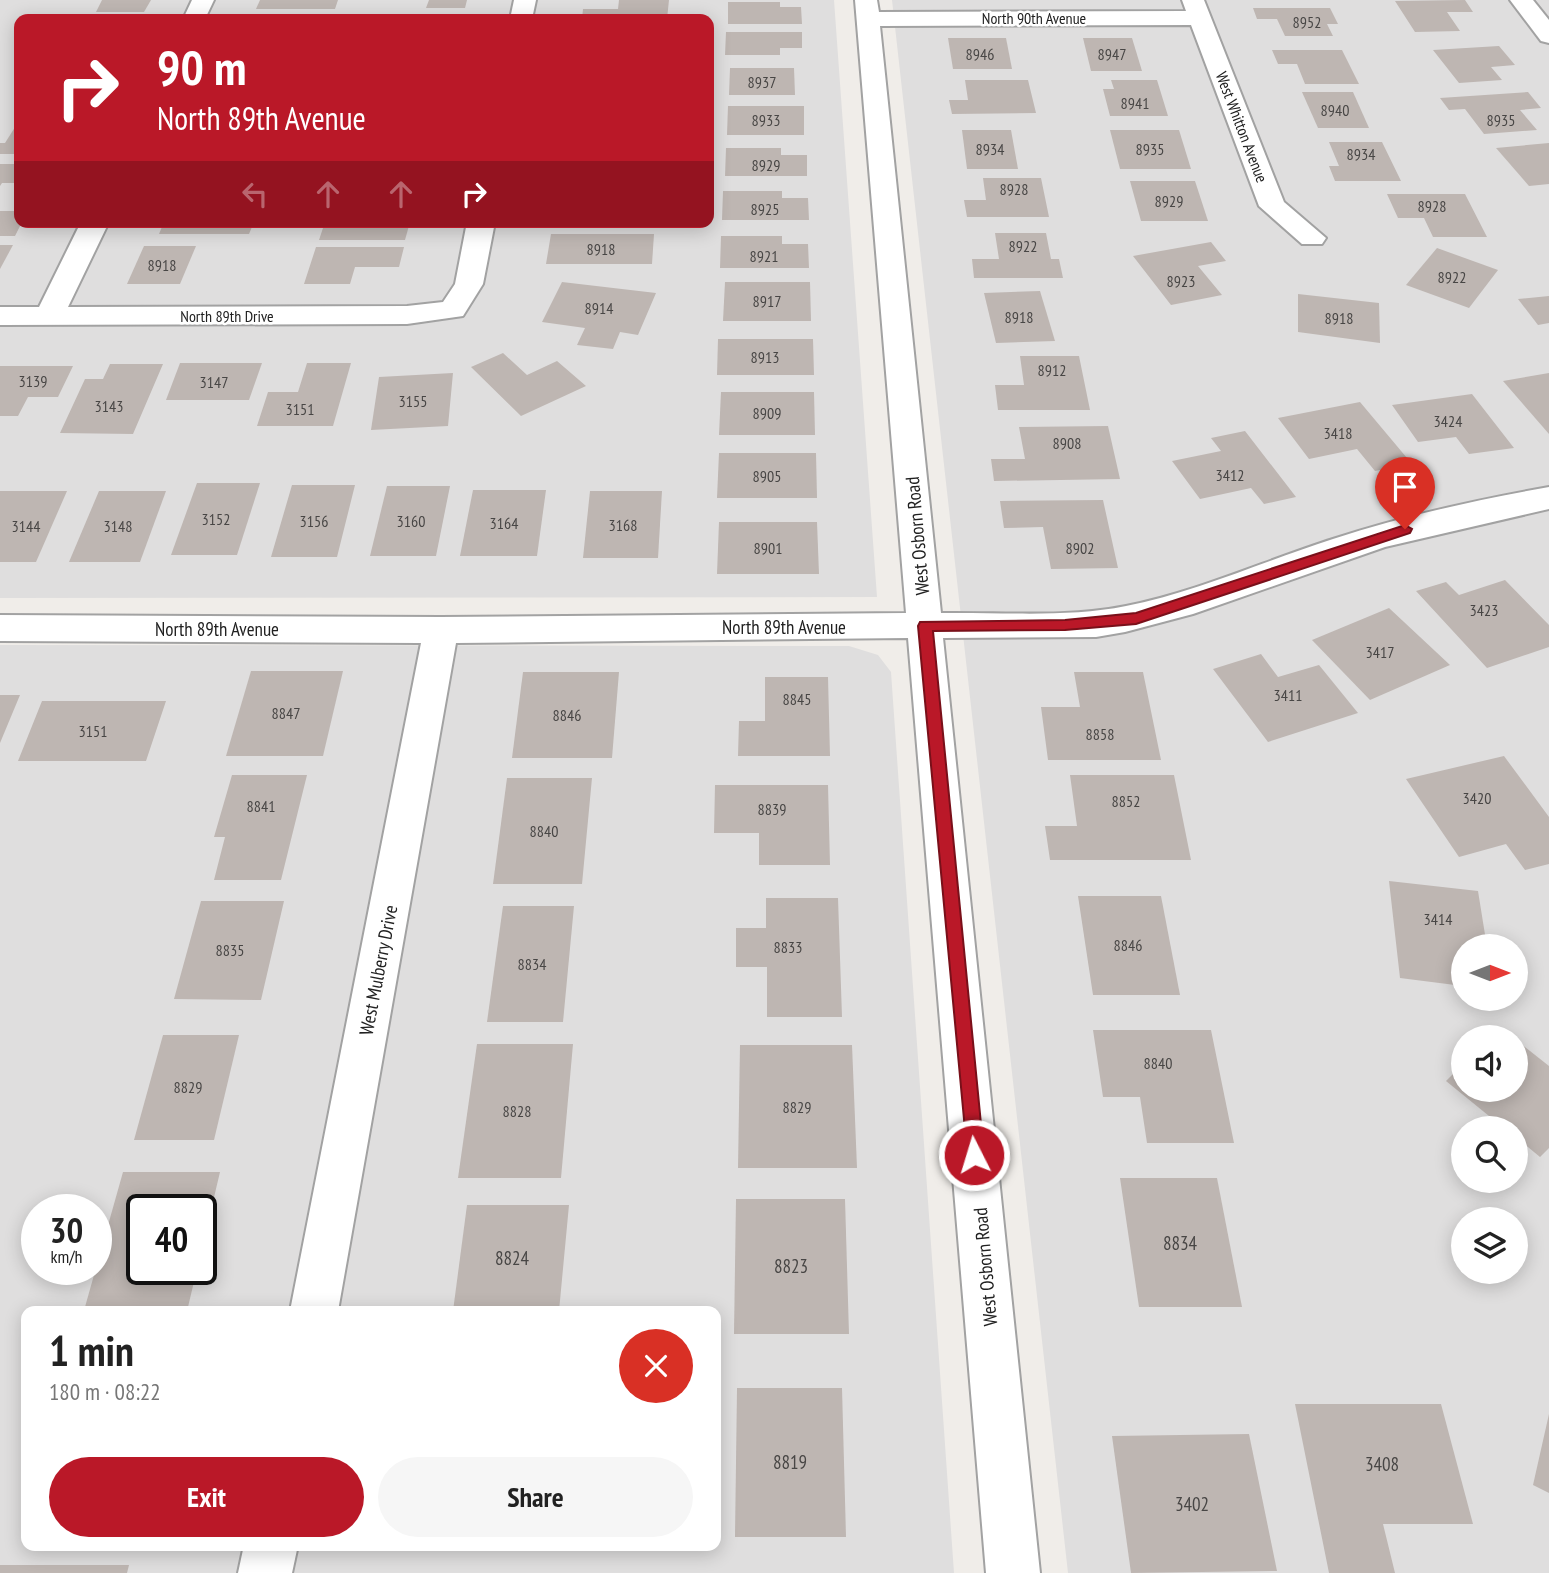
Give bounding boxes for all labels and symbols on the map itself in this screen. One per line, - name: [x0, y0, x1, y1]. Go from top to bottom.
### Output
- street label: North 90th Avenue: [982, 8, 1086, 28]
- house number: 8952: [1293, 12, 1321, 32]
- house number: 8946: [966, 44, 994, 64]
- house number: 8947: [1098, 44, 1126, 64]
- street label: West Whitton Avenue: [1212, 69, 1272, 185]
- house number: 8937: [748, 72, 776, 92]
- house number: 8941: [1121, 93, 1149, 113]
- house number: 8940: [1321, 100, 1349, 120]
- house number: 8933: [752, 110, 780, 130]
- house number: 8935: [1487, 110, 1515, 130]
- house number: 8934: [976, 139, 1004, 159]
- house number: 8935: [1136, 139, 1164, 159]
- house number: 8934: [1347, 144, 1375, 164]
- house number: 8929: [752, 155, 780, 175]
- house number: 8928: [1000, 179, 1028, 199]
- house number: 8929: [1155, 191, 1183, 211]
- house number: 8928: [1418, 196, 1446, 216]
- house number: 8925: [751, 199, 779, 219]
- house number: 8922: [1009, 236, 1037, 256]
- house number: 8918: [587, 239, 615, 259]
- house number: 8921: [750, 246, 778, 266]
- house number: 8918: [148, 255, 176, 275]
- house number: 8922: [1438, 267, 1466, 287]
- house number: 8923: [1167, 271, 1195, 291]
- house number: 8917: [753, 291, 781, 311]
- house number: 8914: [585, 298, 613, 318]
- street label: North 89th Drive: [180, 306, 274, 326]
- house number: 8918: [1005, 307, 1033, 327]
- house number: 8918: [1325, 308, 1353, 328]
- house number: 8913: [751, 347, 779, 367]
- house number: 8912: [1038, 360, 1066, 380]
- house number: 3139: [19, 371, 47, 391]
- house number: 3147: [200, 372, 228, 392]
- house number: 3155: [399, 391, 427, 411]
- house number: 3143: [95, 396, 123, 416]
- house number: 3151: [286, 399, 314, 419]
- house number: 8909: [753, 403, 781, 423]
- house number: 3424: [1434, 411, 1462, 431]
- house number: 3418: [1324, 423, 1352, 443]
- house number: 8908: [1053, 433, 1081, 453]
- pin: [1375, 457, 1435, 529]
- house number: 3412: [1216, 465, 1244, 485]
- house number: 8905: [753, 466, 781, 486]
- street label: West Osborn Road: [900, 476, 934, 596]
- house number: 3152: [202, 509, 230, 529]
- house number: 3156: [300, 511, 328, 531]
- house number: 3160: [397, 511, 425, 531]
- house number: 3164: [490, 513, 518, 533]
- house number: 3168: [609, 515, 637, 535]
- house number: 3144: [12, 516, 40, 536]
- house number: 3148: [104, 516, 132, 536]
- house number: 8901: [754, 538, 782, 558]
- house number: 8902: [1066, 538, 1094, 558]
- house number: 3423: [1470, 600, 1498, 620]
- street label: North 89th Avenue: [722, 615, 846, 639]
- street label: North 89th Avenue: [155, 617, 279, 641]
- house number: 3417: [1366, 642, 1394, 662]
- house number: 3411: [1274, 685, 1302, 705]
- house number: 8845: [783, 689, 811, 709]
- house number: 8847: [272, 703, 300, 723]
- house number: 8846: [553, 705, 581, 725]
- house number: 3151: [79, 721, 107, 741]
- house number: 8858: [1086, 724, 1114, 744]
- house number: 3420: [1463, 788, 1491, 808]
- house number: 8852: [1112, 791, 1140, 811]
- house number: 8841: [247, 796, 275, 816]
- house number: 8839: [758, 799, 786, 819]
- house number: 8840: [530, 821, 558, 841]
- street label: West Mulberry Drive: [354, 903, 402, 1037]
- house number: 3414: [1424, 909, 1452, 929]
- north arrow: [1451, 934, 1528, 1012]
- house number: 8846: [1114, 935, 1142, 955]
- house number: 8833: [774, 937, 802, 957]
- house number: 8835: [216, 940, 244, 960]
- house number: 8834: [518, 954, 546, 974]
- house number: 8840: [1144, 1053, 1172, 1073]
- house number: 8829: [174, 1077, 202, 1097]
- house number: 8829: [783, 1097, 811, 1117]
- house number: 8828: [503, 1101, 531, 1121]
- position arrow: [937, 1118, 1011, 1192]
- speed limit sign: 40: [126, 1194, 217, 1285]
- street label: West Osborn Road: [968, 1207, 1002, 1327]
- house number: 8834: [1163, 1231, 1198, 1255]
- house number: 8824: [495, 1246, 530, 1270]
- house number: 8823: [774, 1254, 808, 1278]
- house number: 8819: [773, 1450, 807, 1474]
- house number: 3408: [1365, 1452, 1399, 1476]
- house number: 3402: [1175, 1492, 1209, 1516]

